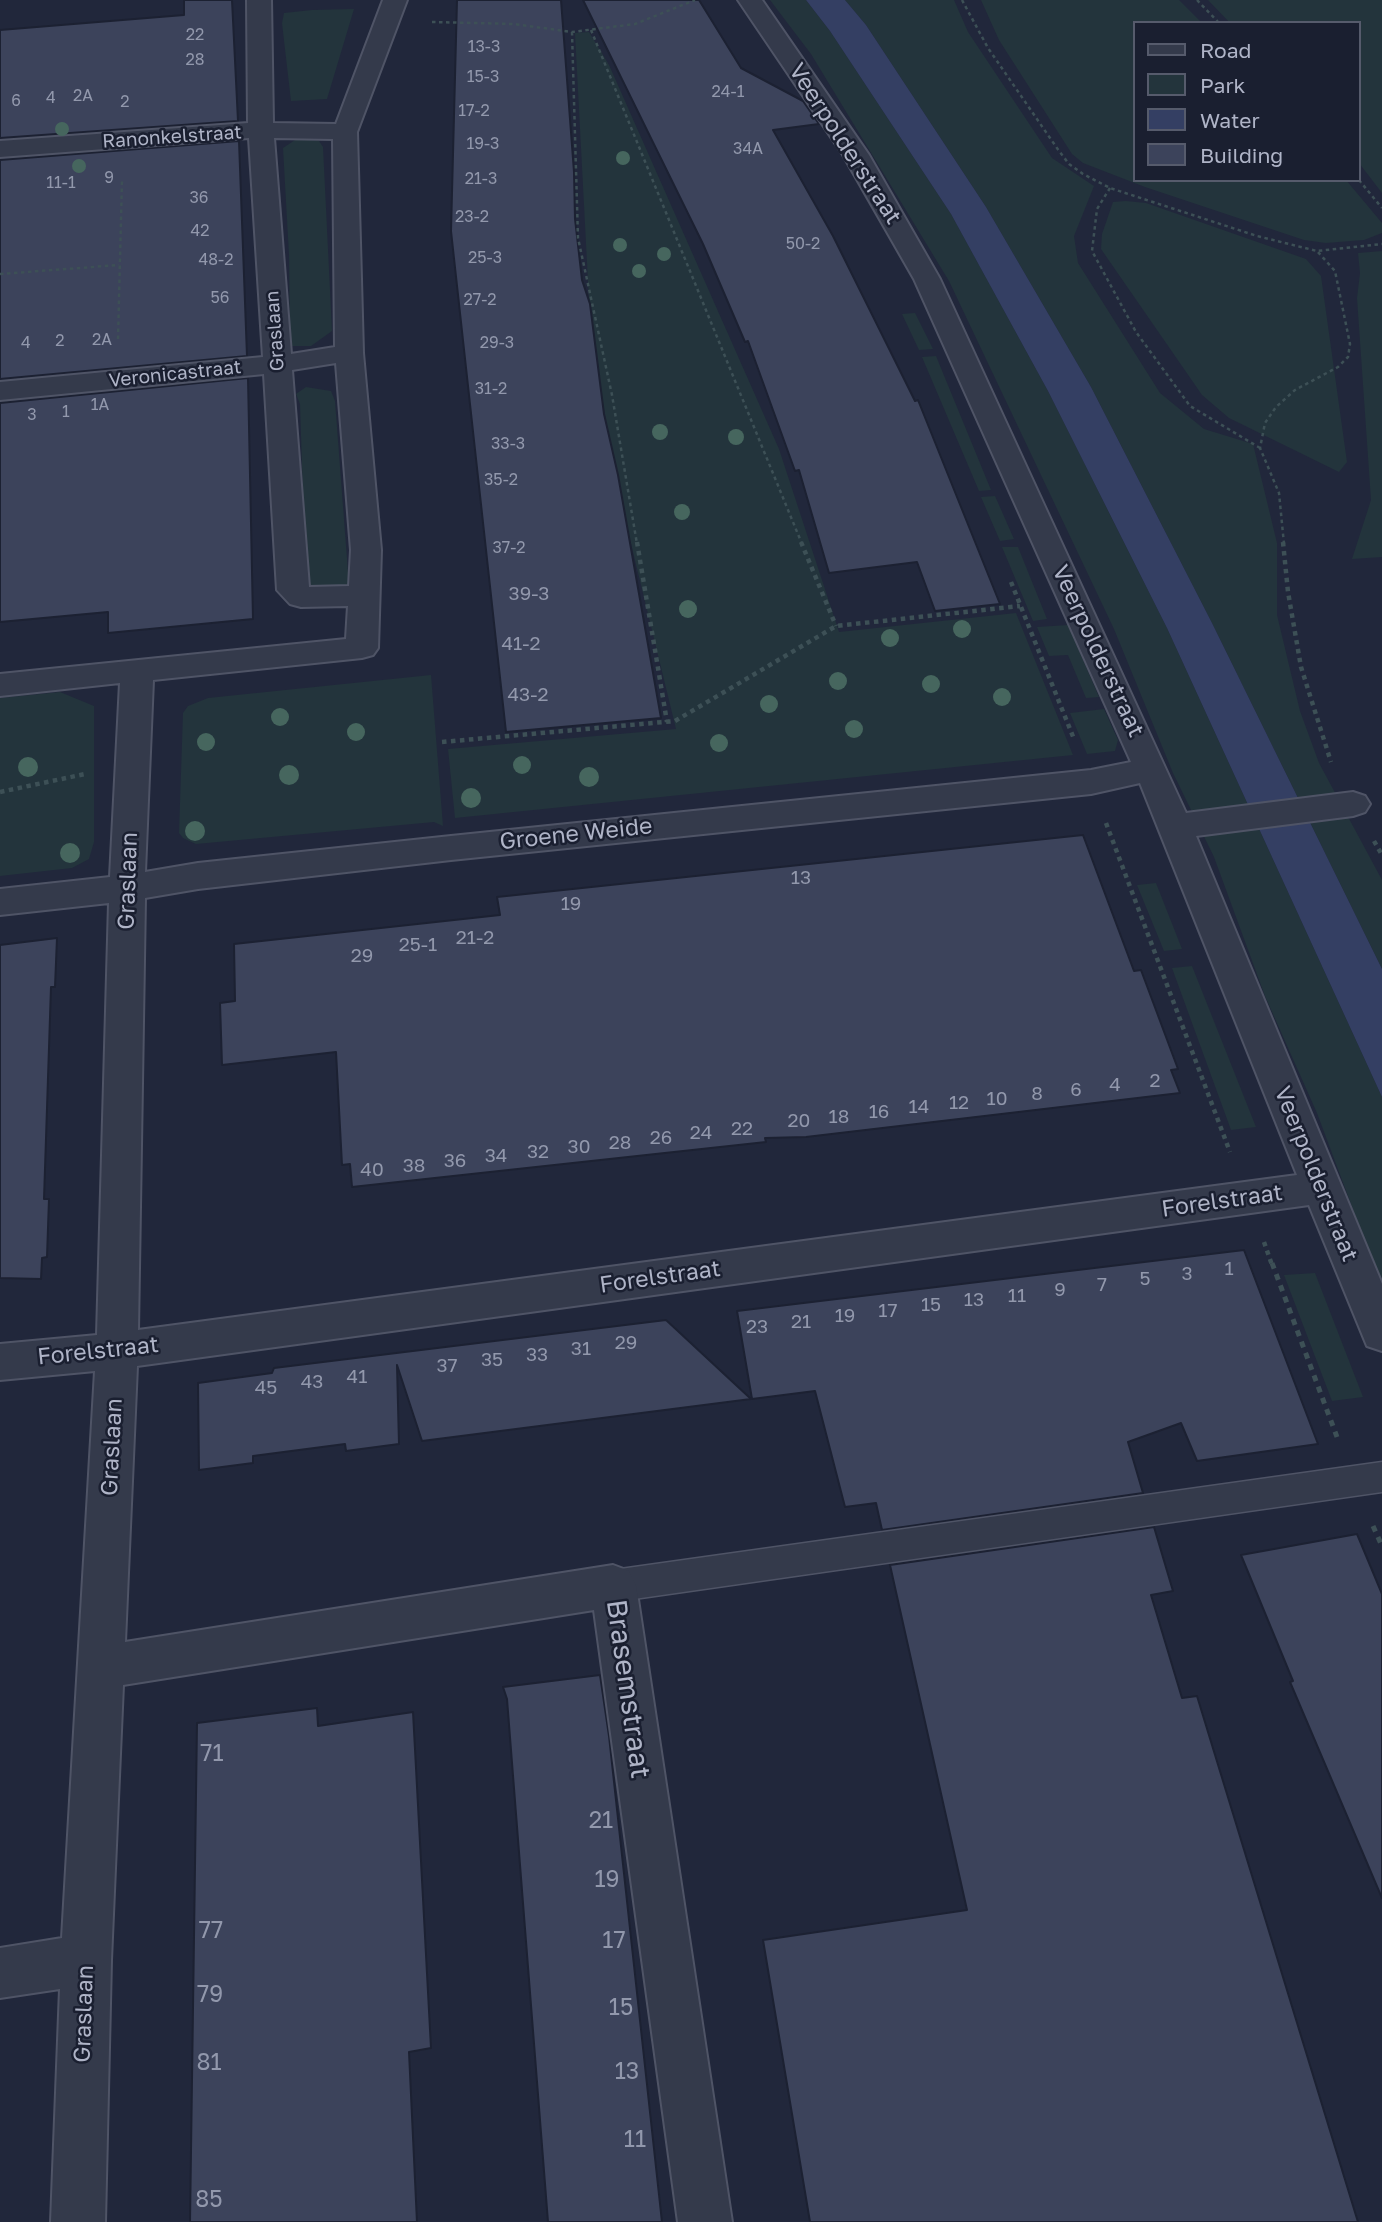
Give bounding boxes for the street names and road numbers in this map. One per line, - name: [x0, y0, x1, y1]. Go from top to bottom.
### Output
- street label: Veerpolderstraat: [783, 58, 907, 230]
- street label: Ranonkelstraat: [102, 121, 242, 153]
- street label: Graslaan: [261, 290, 289, 372]
- street label: Veronicastraat: [108, 356, 242, 392]
- street label: Veerpolderstraat: [1046, 561, 1150, 741]
- street label: Groene Weide: [498, 812, 654, 856]
- street label: Graslaan: [113, 832, 143, 930]
- street label: Veerpolderstraat: [1268, 1082, 1364, 1266]
- street label: Forelstraat: [1160, 1179, 1284, 1223]
- street label: Forelstraat: [598, 1255, 722, 1299]
- street label: Forelstraat: [36, 1331, 160, 1371]
- street label: Graslaan: [96, 1398, 128, 1496]
- street label: Brasemstraat: [599, 1597, 657, 1781]
- street label: Graslaan: [69, 1965, 99, 2063]

